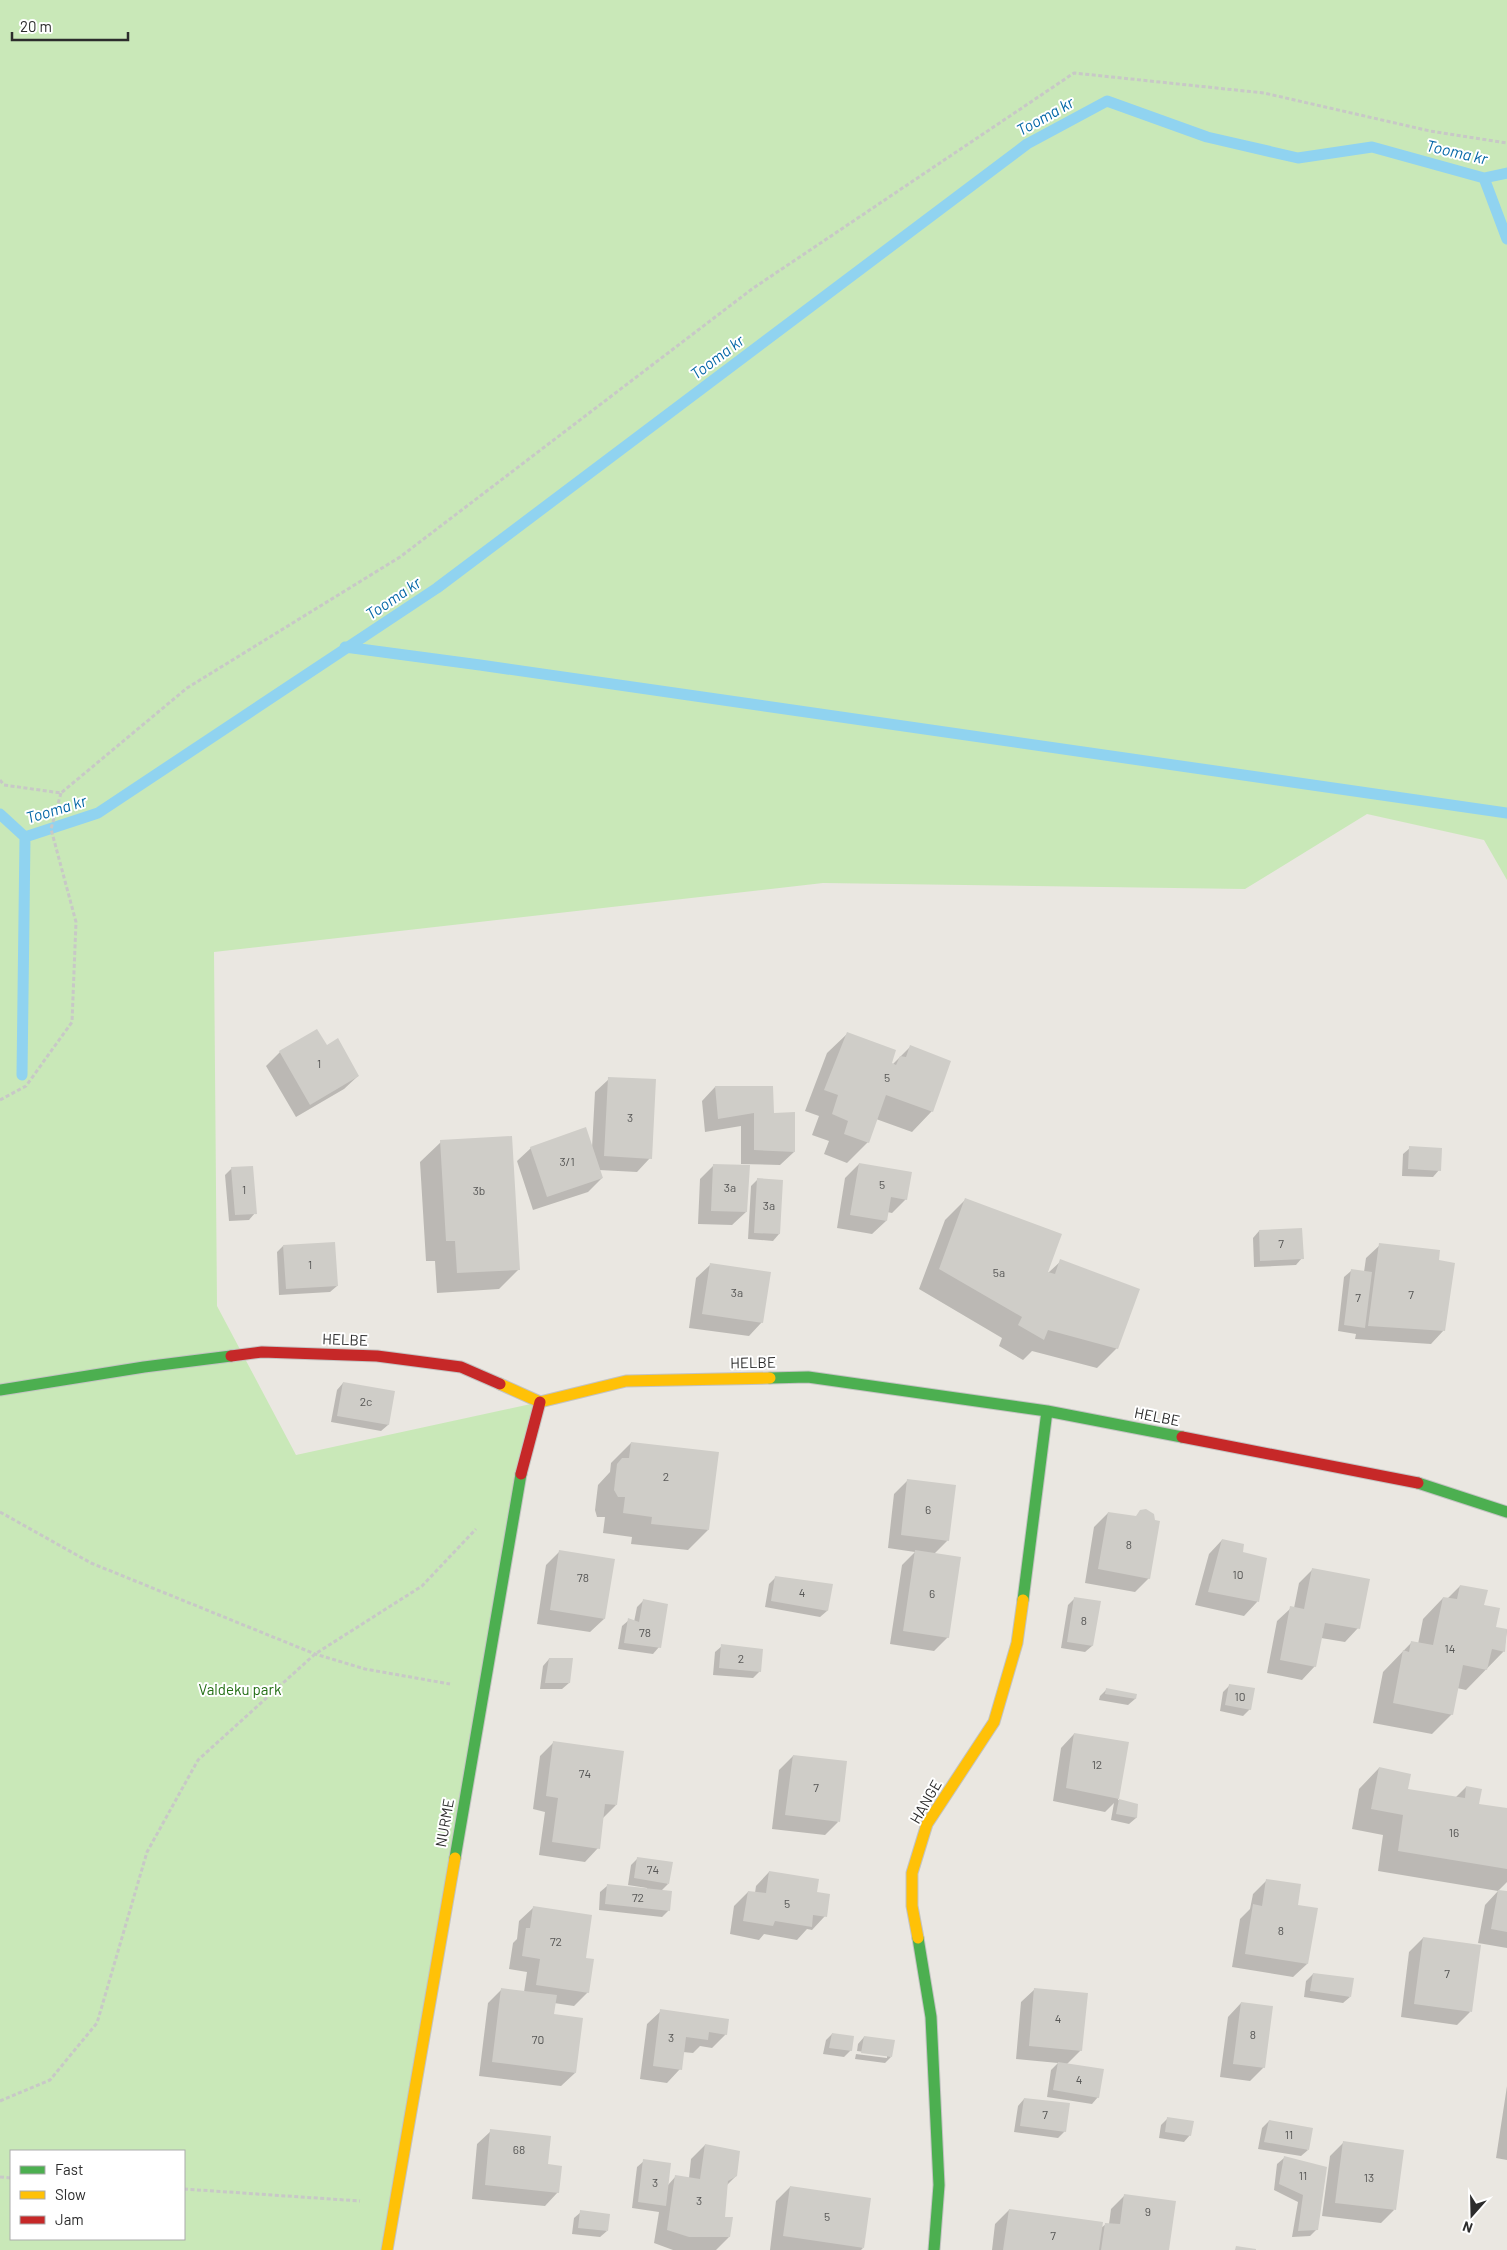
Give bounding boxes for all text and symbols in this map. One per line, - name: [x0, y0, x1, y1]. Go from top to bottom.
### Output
- scale bar: [12, 10, 129, 42]
- text: 20 m: [20, 17, 52, 35]
- water label: Tooma kr: [1013, 91, 1078, 139]
- water label: Tooma kr: [1425, 135, 1491, 168]
- water label: Tooma kr: [686, 329, 748, 383]
- water label: Tooma kr: [362, 571, 425, 623]
- water label: Tooma kr: [23, 790, 90, 827]
- house number: 1: [317, 1056, 321, 1070]
- house number: 5: [884, 1070, 890, 1084]
- house number: 3: [627, 1110, 633, 1124]
- house number: 3/1: [559, 1154, 575, 1168]
- house number: 5: [879, 1177, 885, 1191]
- house number: 3a: [724, 1180, 736, 1194]
- house number: 1: [242, 1182, 246, 1196]
- house number: 3b: [473, 1183, 485, 1197]
- house number: 3a: [763, 1198, 775, 1212]
- house number: 7: [1278, 1236, 1284, 1250]
- house number: 1: [308, 1257, 312, 1271]
- house number: 5a: [993, 1265, 1005, 1279]
- house number: 3a: [731, 1285, 743, 1299]
- house number: 7: [1408, 1287, 1414, 1301]
- house number: 7: [1355, 1290, 1361, 1304]
- street label: HELBE: [322, 1329, 368, 1349]
- street label: HELBE: [730, 1353, 776, 1371]
- house number: 2c: [360, 1394, 372, 1408]
- street label: HELBE: [1133, 1403, 1181, 1429]
- house number: 2: [663, 1469, 669, 1483]
- house number: 6: [925, 1502, 931, 1516]
- house number: 8: [1126, 1537, 1132, 1551]
- house number: 10: [1233, 1567, 1243, 1581]
- house number: 78: [577, 1570, 589, 1584]
- house number: 4: [799, 1585, 805, 1599]
- house number: 6: [929, 1586, 935, 1600]
- house number: 8: [1081, 1613, 1087, 1627]
- house number: 78: [639, 1625, 651, 1639]
- house number: 14: [1445, 1641, 1455, 1655]
- house number: 2: [738, 1651, 744, 1665]
- park label: Valdeku park: [199, 1680, 282, 1698]
- house number: 10: [1235, 1689, 1245, 1703]
- house number: 12: [1092, 1757, 1102, 1771]
- house number: 74: [579, 1766, 591, 1780]
- street label: HANGE: [905, 1776, 945, 1827]
- house number: 7: [813, 1780, 819, 1794]
- street label: NURME: [431, 1797, 457, 1848]
- house number: 16: [1449, 1825, 1459, 1839]
- house number: 74: [647, 1862, 659, 1876]
- house number: 72: [632, 1890, 644, 1904]
- house number: 5: [784, 1896, 790, 1910]
- house number: 8: [1278, 1923, 1284, 1937]
- house number: 72: [550, 1934, 562, 1948]
- house number: 7: [1444, 1966, 1450, 1980]
- house number: 4: [1055, 2011, 1061, 2025]
- house number: 8: [1250, 2027, 1256, 2041]
- house number: 3: [668, 2030, 674, 2044]
- house number: 70: [532, 2032, 544, 2046]
- house number: 4: [1076, 2072, 1082, 2086]
- house number: 7: [1042, 2107, 1048, 2121]
- house number: 11: [1285, 2127, 1293, 2141]
- house number: 68: [513, 2142, 525, 2156]
- legend: [10, 2150, 185, 2240]
- text: Fast: [55, 2160, 83, 2178]
- house number: 11: [1299, 2168, 1307, 2182]
- house number: 13: [1364, 2170, 1374, 2184]
- house number: 3: [652, 2175, 658, 2189]
- text: Slow: [55, 2185, 86, 2203]
- north arrow: [1447, 2190, 1497, 2240]
- house number: 3: [696, 2193, 702, 2207]
- house number: 9: [1145, 2204, 1151, 2218]
- house number: 5: [824, 2209, 830, 2223]
- text: Jam: [55, 2210, 84, 2228]
- text: N: [1460, 2218, 1475, 2237]
- house number: 7: [1050, 2228, 1056, 2242]

